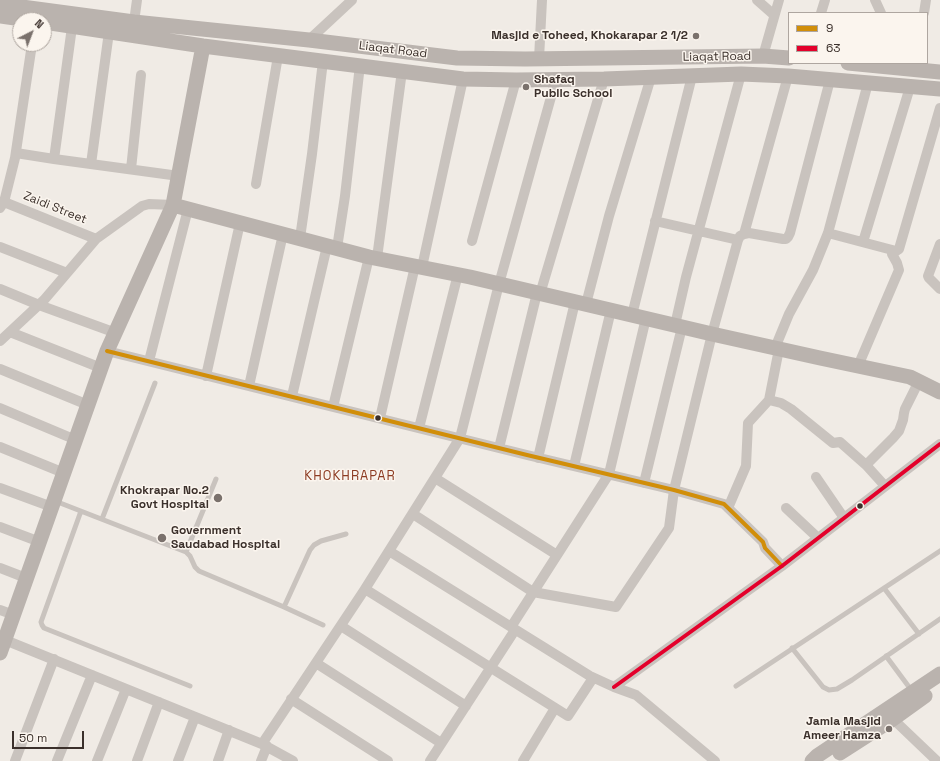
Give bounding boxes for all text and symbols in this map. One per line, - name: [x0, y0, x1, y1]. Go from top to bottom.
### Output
- north arrow: [12, 12, 52, 52]
- legend: [788, 12, 928, 64]
- text: N: [32, 16, 47, 31]
- text: 9: [826, 20, 833, 36]
- place label: Masjid e Toheed, Khokarapar 2 1/2: [491, 29, 688, 43]
- marker: Masjid e Toheed, Khokarapar 2 1/2: [691, 31, 701, 41]
- street label: Liaqat Road: [358, 39, 428, 61]
- text: 63: [826, 40, 841, 56]
- street label: Liaqat Road: [683, 49, 751, 65]
- place label: Shafaq Public School: [534, 73, 612, 101]
- marker: Shafaq Public School: [521, 82, 531, 92]
- street label: Zaidi Street: [21, 189, 89, 227]
- unlabelled marker: [373, 413, 383, 423]
- district label: KHOKHRAPAR: [304, 468, 396, 484]
- place label: Khokrapar No.2 Govt Hospital: [120, 484, 209, 512]
- marker: Khokrapar No.2 Govt Hospital: [212, 492, 224, 504]
- unlabelled marker: [855, 501, 865, 511]
- place label: Government Saudabad Hospital: [171, 524, 280, 552]
- marker: Government Saudabad Hospital: [156, 532, 168, 544]
- place label: Jamia Masjid Ameer Hamza: [803, 715, 881, 743]
- scale bar: [14, 723, 86, 749]
- marker: Jamia Masjid Ameer Hamza: [884, 724, 894, 734]
- text: 50 m: [19, 730, 47, 746]

